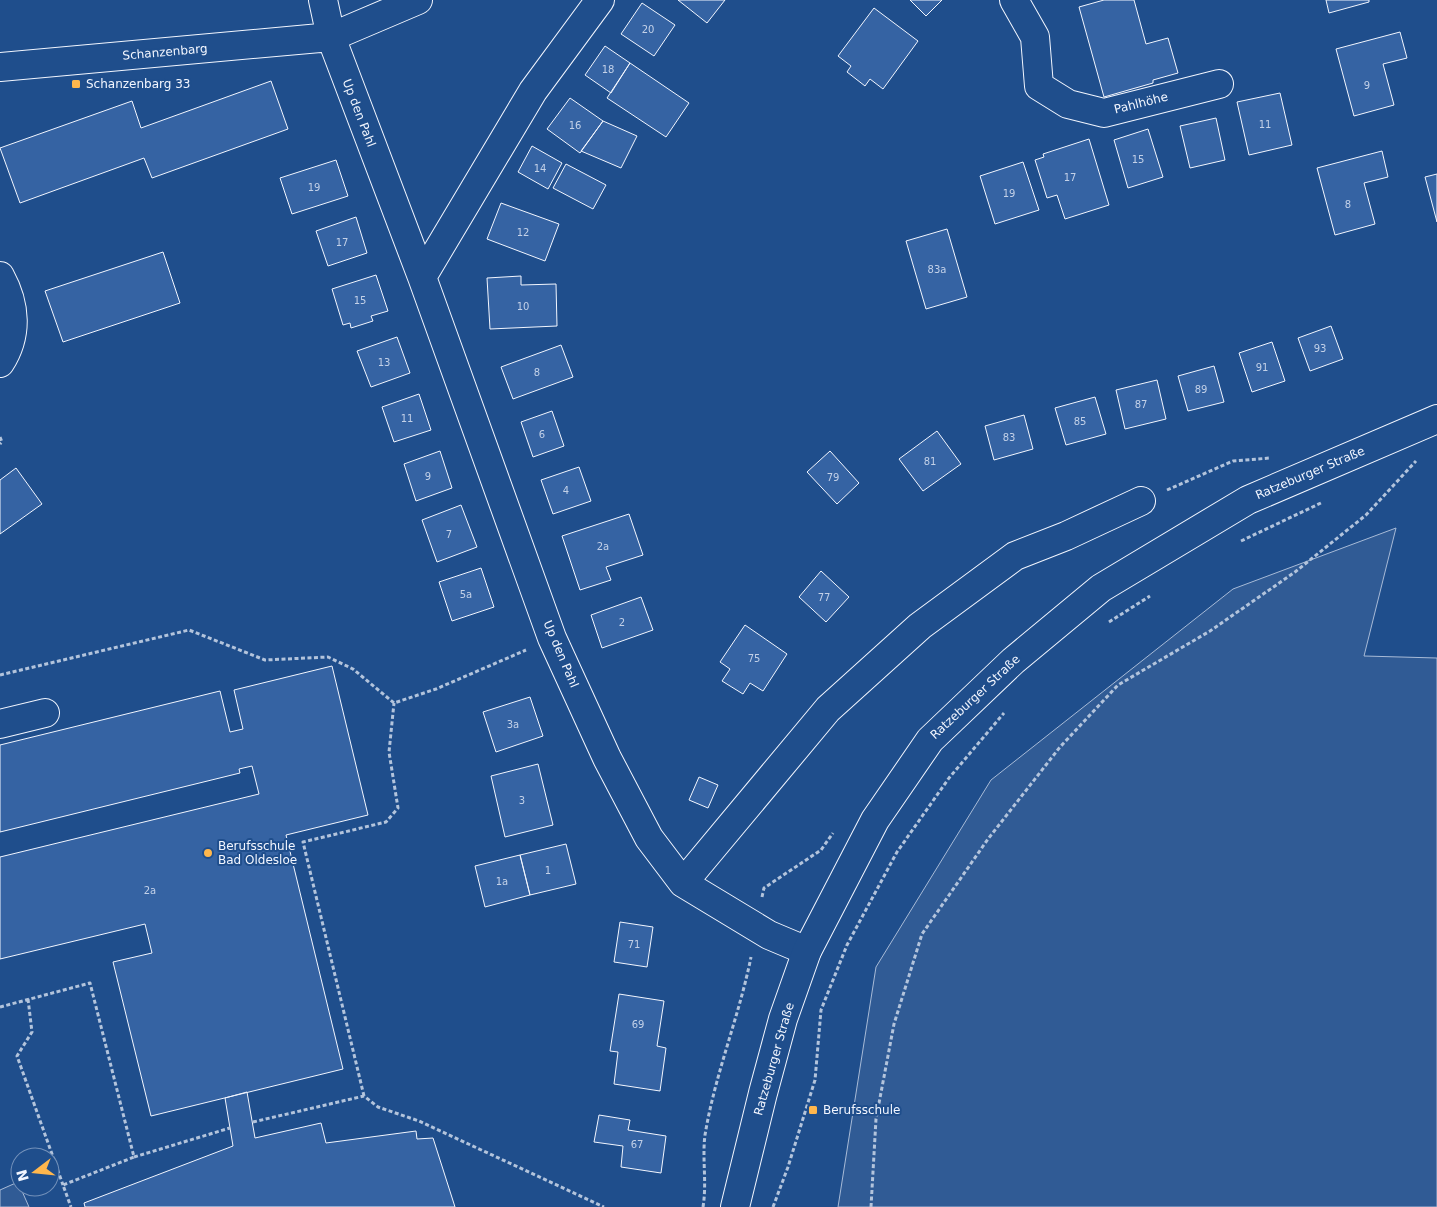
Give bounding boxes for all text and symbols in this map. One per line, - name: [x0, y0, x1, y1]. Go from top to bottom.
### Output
- house number: 20: [642, 24, 654, 35]
- street label: Schanzenbarg: [122, 41, 208, 63]
- house number: 18: [602, 64, 614, 75]
- place label: Schanzenbarg 33: [86, 77, 190, 91]
- street label: Up den Pahl: [340, 77, 378, 149]
- marker: Schanzenbarg 33: [70, 78, 82, 90]
- house number: 9: [1364, 80, 1370, 91]
- street label: Pahlhöhe: [1113, 90, 1169, 116]
- house number: 11: [1259, 119, 1271, 130]
- house number: 16: [569, 120, 581, 131]
- house number: 15: [1132, 154, 1144, 165]
- house number: 14: [534, 163, 546, 174]
- house number: 17: [1064, 172, 1076, 183]
- house number: 19: [308, 182, 320, 193]
- house number: 19: [1003, 188, 1015, 199]
- house number: 8: [1345, 199, 1351, 210]
- house number: 12: [517, 227, 529, 238]
- house number: 17: [336, 237, 348, 248]
- house number: 83a: [928, 264, 946, 275]
- house number: 15: [354, 295, 366, 306]
- house number: 10: [517, 301, 529, 312]
- house number: 93: [1314, 343, 1326, 354]
- house number: 13: [378, 357, 390, 368]
- house number: 91: [1256, 362, 1268, 373]
- house number: 8: [534, 367, 540, 378]
- house number: 89: [1195, 384, 1207, 395]
- house number: 87: [1135, 399, 1147, 410]
- house number: 11: [401, 413, 413, 424]
- house number: 85: [1074, 416, 1086, 427]
- house number: 6: [539, 429, 545, 440]
- house number: 83: [1003, 432, 1015, 443]
- street label: Ratzeburger Straße: [1253, 444, 1367, 502]
- house number: 81: [924, 456, 936, 467]
- house number: 9: [425, 471, 431, 482]
- house number: 79: [827, 472, 839, 483]
- house number: 4: [563, 485, 569, 496]
- house number: 7: [446, 529, 452, 540]
- house number: 2a: [597, 541, 609, 552]
- house number: 5a: [460, 589, 472, 600]
- house number: 77: [818, 592, 830, 603]
- house number: 2: [619, 617, 625, 628]
- street label: Up den Pahl: [541, 618, 581, 690]
- street label: Ratzeburger Straße: [927, 652, 1023, 742]
- house number: 75: [748, 653, 760, 664]
- house number: 3a: [507, 719, 519, 730]
- house number: 3: [519, 795, 525, 806]
- place label: Berufsschule Bad Oldesloe: [218, 839, 297, 867]
- marker: Berufsschule Bad Oldesloe: [202, 847, 214, 859]
- house number: 1: [545, 865, 551, 876]
- house number: 1a: [496, 876, 508, 887]
- house number: 2a: [144, 885, 156, 896]
- house number: 71: [628, 939, 640, 950]
- street label: Ratzeburger Straße: [751, 1001, 797, 1117]
- house number: 69: [632, 1019, 644, 1030]
- place label: Berufsschule: [823, 1103, 900, 1117]
- marker: Berufsschule: [807, 1104, 819, 1116]
- house number: 67: [631, 1139, 643, 1150]
- north arrow: [10, 1147, 60, 1197]
- text: N: [13, 1168, 32, 1183]

